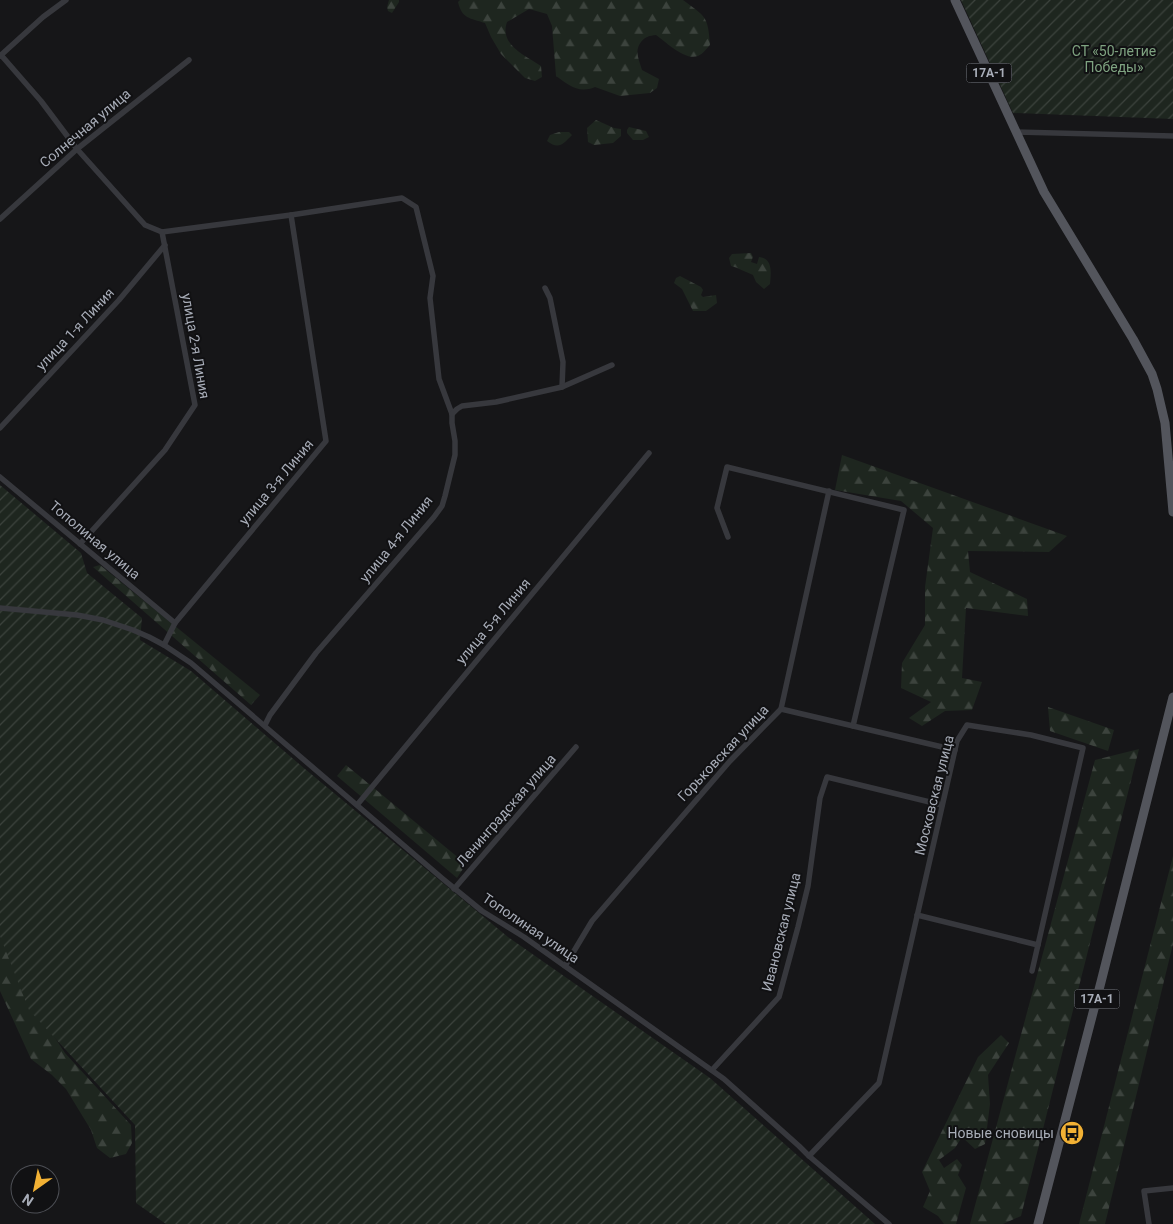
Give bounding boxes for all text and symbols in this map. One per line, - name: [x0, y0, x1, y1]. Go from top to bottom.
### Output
- park label: СТ «50-летие Победы»: [1072, 43, 1156, 75]
- road number: 17А-1: [966, 64, 1012, 82]
- street label: Солнечная улица: [36, 85, 134, 171]
- street label: улица 1-я Линия: [33, 285, 117, 373]
- street label: улица 2-я Линия: [179, 292, 213, 400]
- street label: улица 3-я Линия: [236, 436, 316, 528]
- street label: улица 4-я Линия: [356, 493, 436, 585]
- street label: Тополиная улица: [47, 498, 143, 582]
- street label: улица 5-я Линия: [453, 575, 533, 667]
- street label: Горьковская улица: [674, 702, 772, 804]
- street label: Московская улица: [911, 733, 957, 857]
- street label: Ленинградская улица: [453, 751, 559, 869]
- street label: Ивановская улица: [759, 871, 803, 993]
- street label: Тополиная улица: [480, 890, 582, 966]
- road number: 17А-1: [1074, 990, 1120, 1009]
- bus stop icon: Новые сновицы: [1059, 1120, 1085, 1146]
- place label: Новые сновицы: [948, 1125, 1054, 1141]
- north arrow: [10, 1164, 60, 1214]
- text: N: [19, 1190, 36, 1209]

